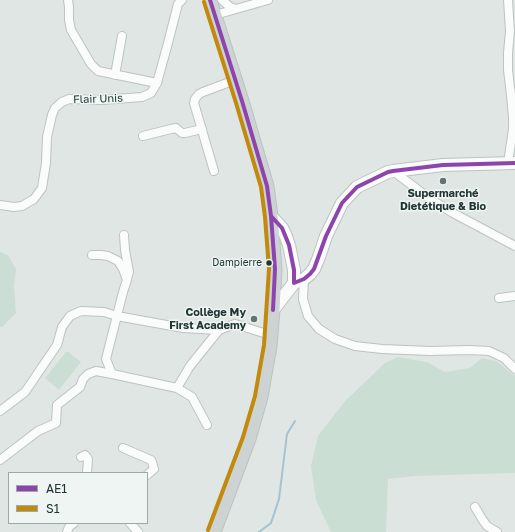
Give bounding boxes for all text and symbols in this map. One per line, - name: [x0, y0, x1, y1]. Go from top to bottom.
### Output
- street label: Flair Unis: [73, 92, 123, 106]
- marker: Supermarché Dietétique & Bio: [438, 176, 448, 186]
- place label: Supermarché Dietétique & Bio: [400, 187, 486, 213]
- place label: Dampierre: [212, 257, 262, 269]
- marker: Dampierre: [264, 258, 274, 268]
- place label: Collège My First Academy: [169, 306, 246, 332]
- marker: Collège My First Academy: [249, 314, 259, 324]
- legend: [8, 472, 148, 524]
- text: AE1: [46, 481, 67, 496]
- text: S1: [46, 501, 60, 516]

